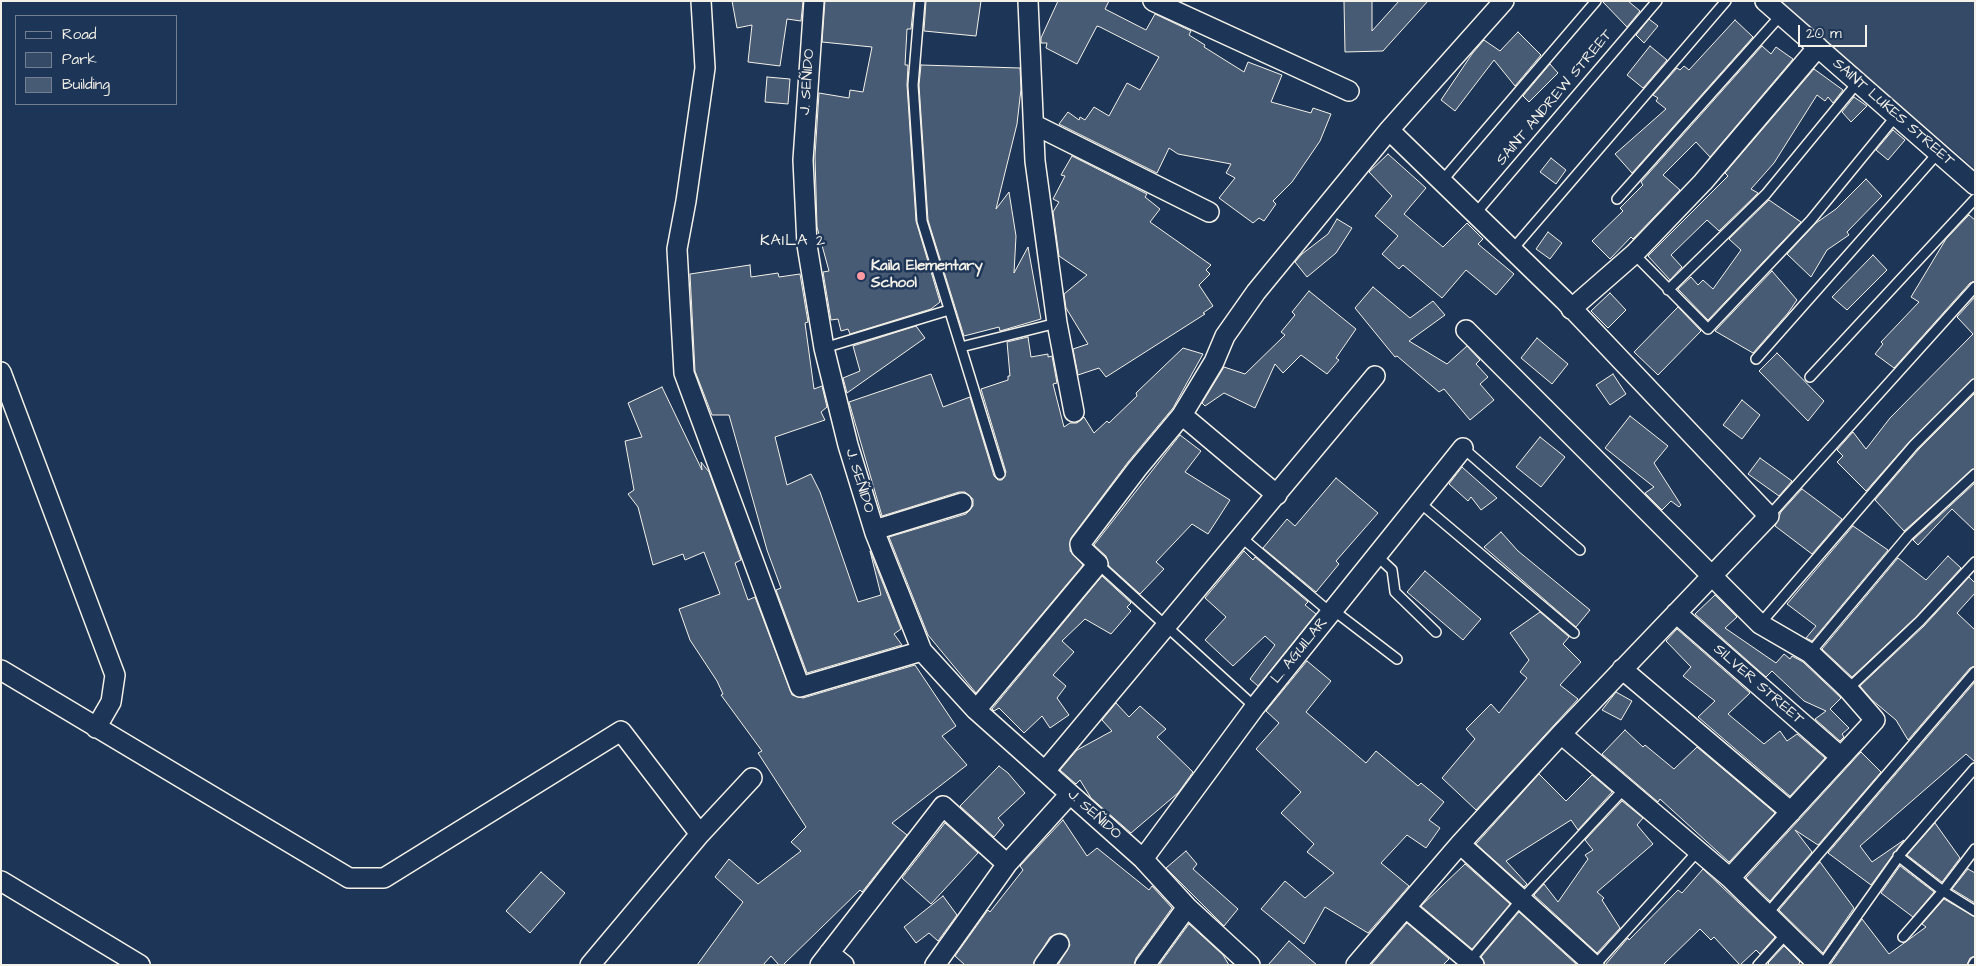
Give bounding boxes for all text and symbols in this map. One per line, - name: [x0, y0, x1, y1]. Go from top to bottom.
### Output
- legend: [15, 15, 178, 105]
- scale bar: [1801, 15, 1870, 47]
- text: 20 m: [1806, 23, 1842, 44]
- text: Road: [62, 24, 96, 45]
- street label: SAINT ANDREW STREET: [1493, 27, 1617, 169]
- street label: J. SEÑIDO: [797, 48, 819, 116]
- text: Park: [62, 49, 97, 70]
- street label: SAINT LUKES STREET: [1828, 55, 1958, 171]
- text: Building: [62, 74, 110, 95]
- district label: KAILA 2: [759, 232, 827, 252]
- place label: Kaila Elementary School: [871, 258, 983, 293]
- marker: Kaila Elementary School: [855, 270, 867, 282]
- street label: J. SEÑIDO: [841, 447, 877, 515]
- street label: L. AGUILAR: [1268, 614, 1332, 688]
- street label: SILVER STREET: [1709, 641, 1807, 729]
- street label: J. SEÑIDO: [1063, 786, 1125, 844]

